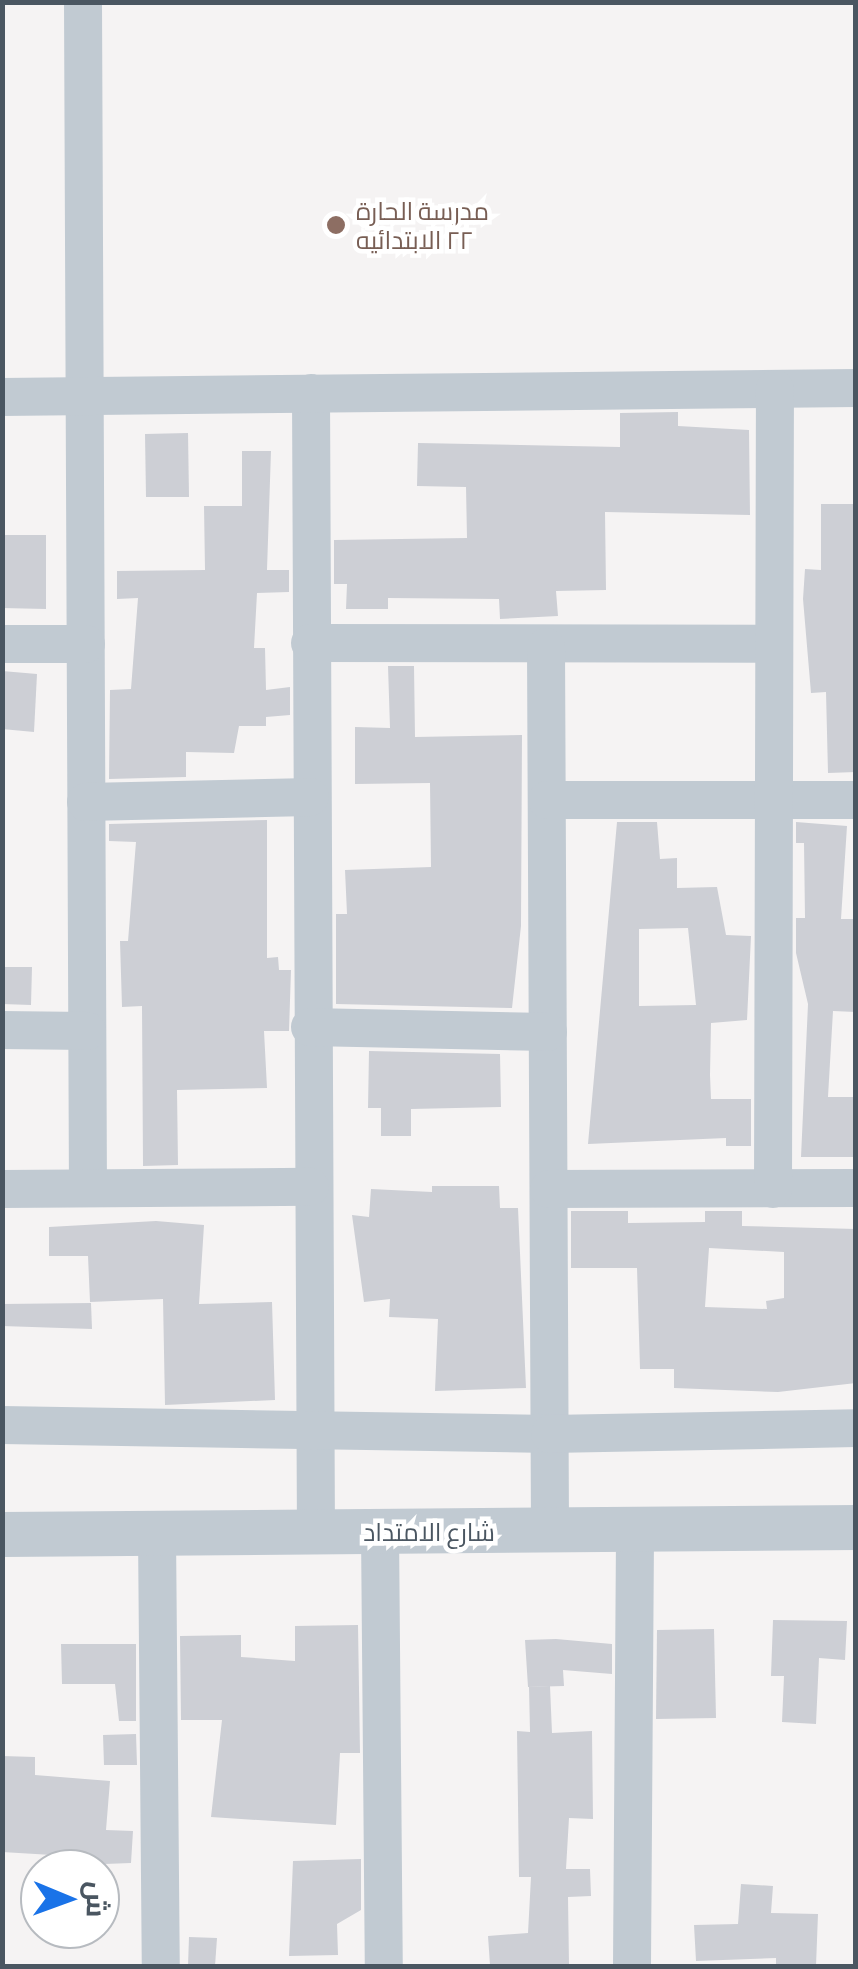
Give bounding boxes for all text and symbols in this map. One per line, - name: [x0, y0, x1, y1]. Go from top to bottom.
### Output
- place label: مدرسة الحارة ٢٢ الابتدائيه: [356, 196, 489, 255]
- marker: مدرسة الحارة ٢٢ الابتدائيه: [325, 214, 347, 236]
- street label: شارع الامتداد: [363, 1516, 495, 1546]
- north arrow: [20, 1849, 120, 1949]
- text: ش: [81, 1881, 115, 1918]

